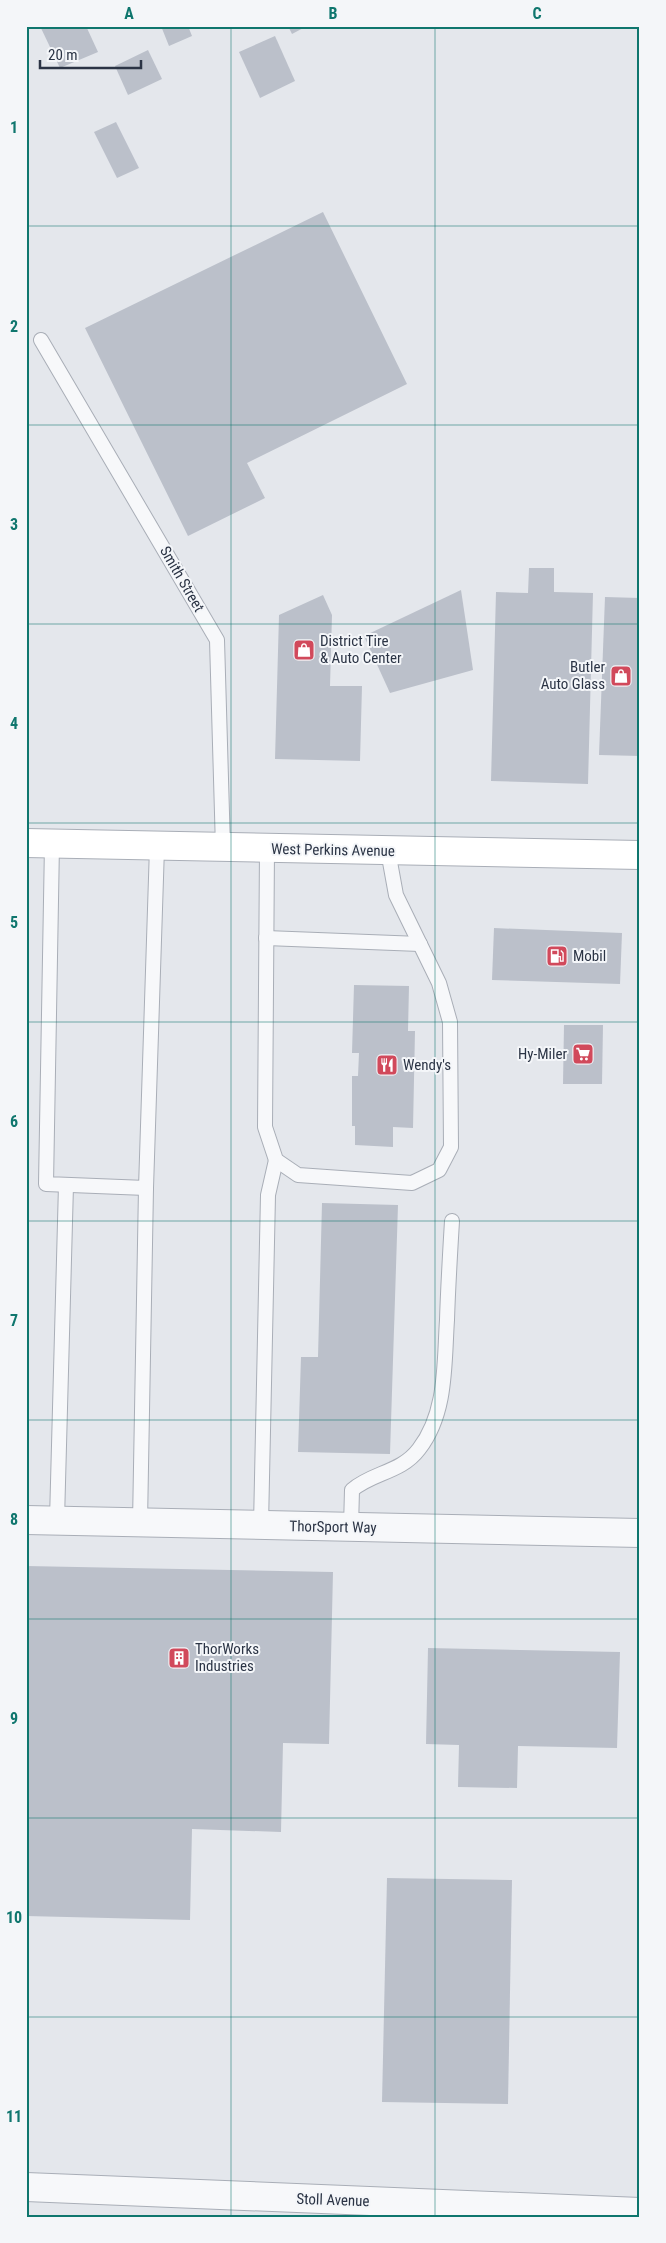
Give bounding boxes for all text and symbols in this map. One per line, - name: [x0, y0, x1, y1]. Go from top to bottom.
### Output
- text: A: [124, 4, 134, 23]
- text: B: [329, 4, 338, 23]
- text: C: [532, 4, 542, 23]
- scale bar: [40, 38, 141, 70]
- text: 20 m: [48, 46, 78, 64]
- text: 1: [10, 118, 18, 137]
- text: 2: [10, 317, 18, 336]
- text: 3: [10, 515, 18, 534]
- street label: Smith Street: [156, 543, 208, 615]
- place label: District Tire & Auto Center: [320, 632, 402, 667]
- shop icon: District Tire & Auto Center: [292, 638, 316, 662]
- place label: Butler Auto Glass: [541, 658, 605, 693]
- shop icon: Butler Auto Glass: [609, 664, 633, 688]
- text: 4: [10, 714, 18, 733]
- street label: West Perkins Avenue: [271, 840, 395, 860]
- text: 5: [10, 913, 18, 932]
- fuel station icon: Mobil: [545, 944, 569, 968]
- place label: Mobil: [573, 947, 606, 965]
- supermarket icon: Hy-Miler: [571, 1042, 595, 1066]
- place label: Hy-Miler: [518, 1045, 567, 1063]
- restaurant icon: Wendy's: [375, 1053, 399, 1077]
- place label: Wendy's: [403, 1056, 451, 1074]
- text: 6: [10, 1112, 18, 1131]
- text: 7: [10, 1311, 18, 1330]
- text: 8: [10, 1510, 18, 1529]
- street label: ThorSport Way: [289, 1517, 377, 1537]
- place label: ThorWorks Industries: [195, 1640, 259, 1675]
- building icon: ThorWorks Industries: [167, 1646, 191, 1670]
- text: 9: [10, 1709, 18, 1728]
- text: 10: [6, 1908, 22, 1927]
- text: 11: [6, 2107, 22, 2126]
- street label: Stoll Avenue: [296, 2190, 370, 2210]

